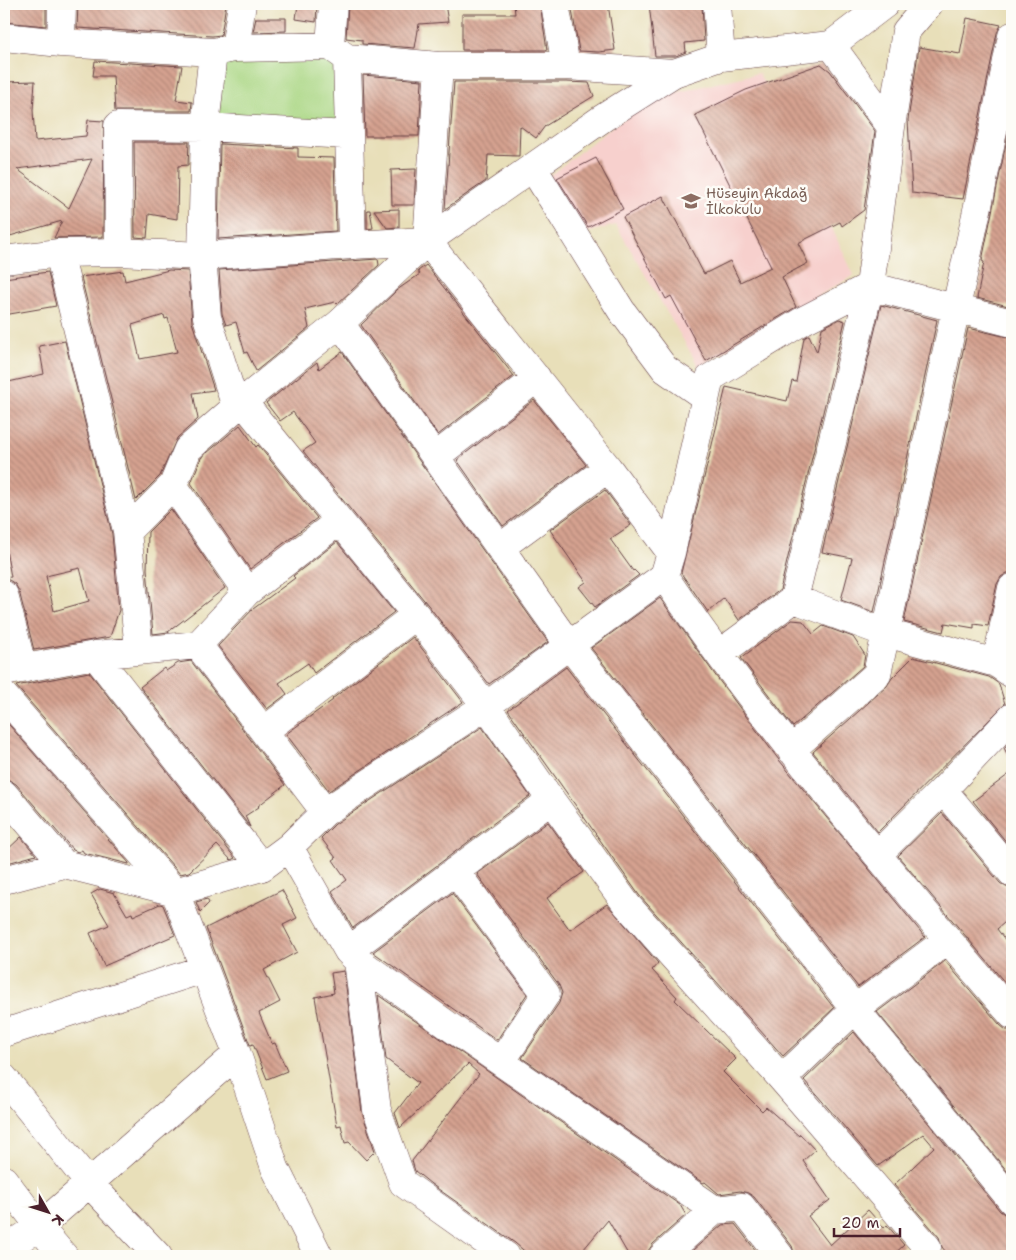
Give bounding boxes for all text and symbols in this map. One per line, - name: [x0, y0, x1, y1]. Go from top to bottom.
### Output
- place label: Hüseyin Akdağ İlkokulu: [706, 184, 807, 218]
- school or university icon: Hüseyin Akdağ İlkokulu: [680, 190, 702, 212]
- north arrow: [22, 1188, 72, 1238]
- scale bar: [834, 1205, 900, 1237]
- text: K: [48, 1211, 68, 1230]
- text: 20 m: [841, 1213, 880, 1233]

